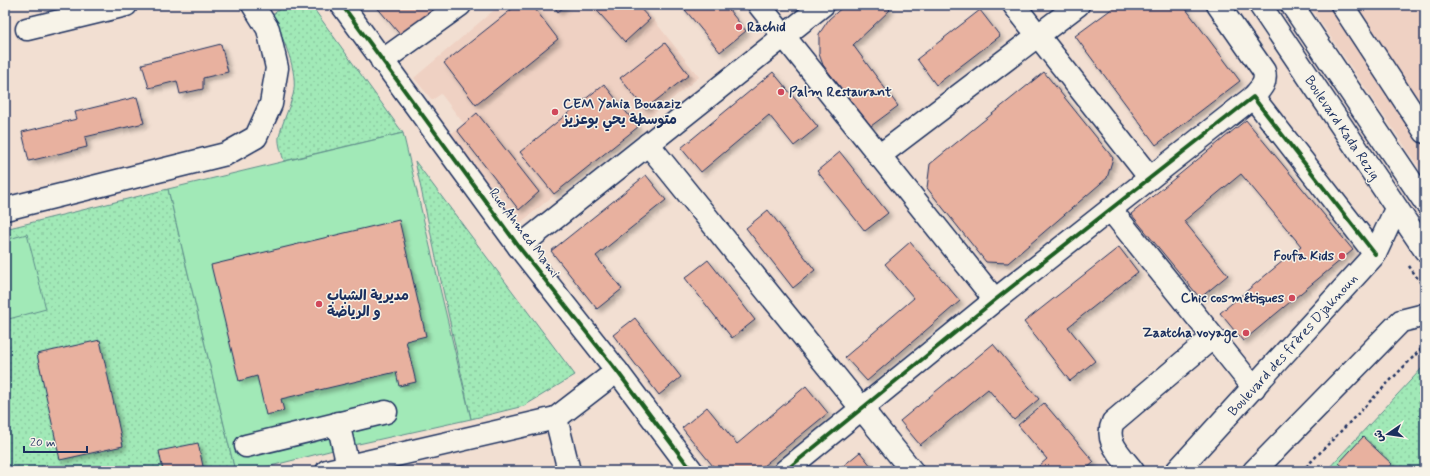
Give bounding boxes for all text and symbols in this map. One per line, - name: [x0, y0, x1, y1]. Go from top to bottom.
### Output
- place label: Rachid: [747, 18, 786, 36]
- marker: Rachid: [734, 22, 744, 32]
- street label: Boulevard Kada Rezig: [1300, 72, 1384, 184]
- place label: Palm Restaurant: [789, 83, 892, 101]
- marker: Palm Restaurant: [776, 87, 786, 97]
- place label: CEM Yahia Bouaziz متوسطة يحي بوعزيز: [561, 95, 682, 132]
- marker: CEM Yahia Bouaziz متوسطة يحي بوعزيز: [550, 107, 560, 117]
- street label: Rue Ahmed Mami: [484, 185, 564, 281]
- place label: Foufa Kids: [1273, 247, 1335, 265]
- marker: Foufa Kids: [1337, 251, 1347, 261]
- street label: Boulevard des frères Djaknoun: [1224, 270, 1362, 420]
- place label: مديرية الشباب و الرياضة: [327, 287, 409, 321]
- place label: Chic cosmétiques: [1181, 289, 1285, 307]
- marker: Chic cosmétiques: [1287, 293, 1297, 303]
- marker: مديرية الشباب و الرياضة: [314, 299, 324, 309]
- place label: Zaatcha voyage: [1142, 324, 1238, 344]
- marker: Zaatcha voyage: [1241, 328, 1251, 338]
- north arrow: [1368, 414, 1408, 454]
- scale bar: [24, 428, 87, 454]
- text: ش: [1371, 429, 1387, 443]
- text: 20 m: [30, 435, 56, 451]

